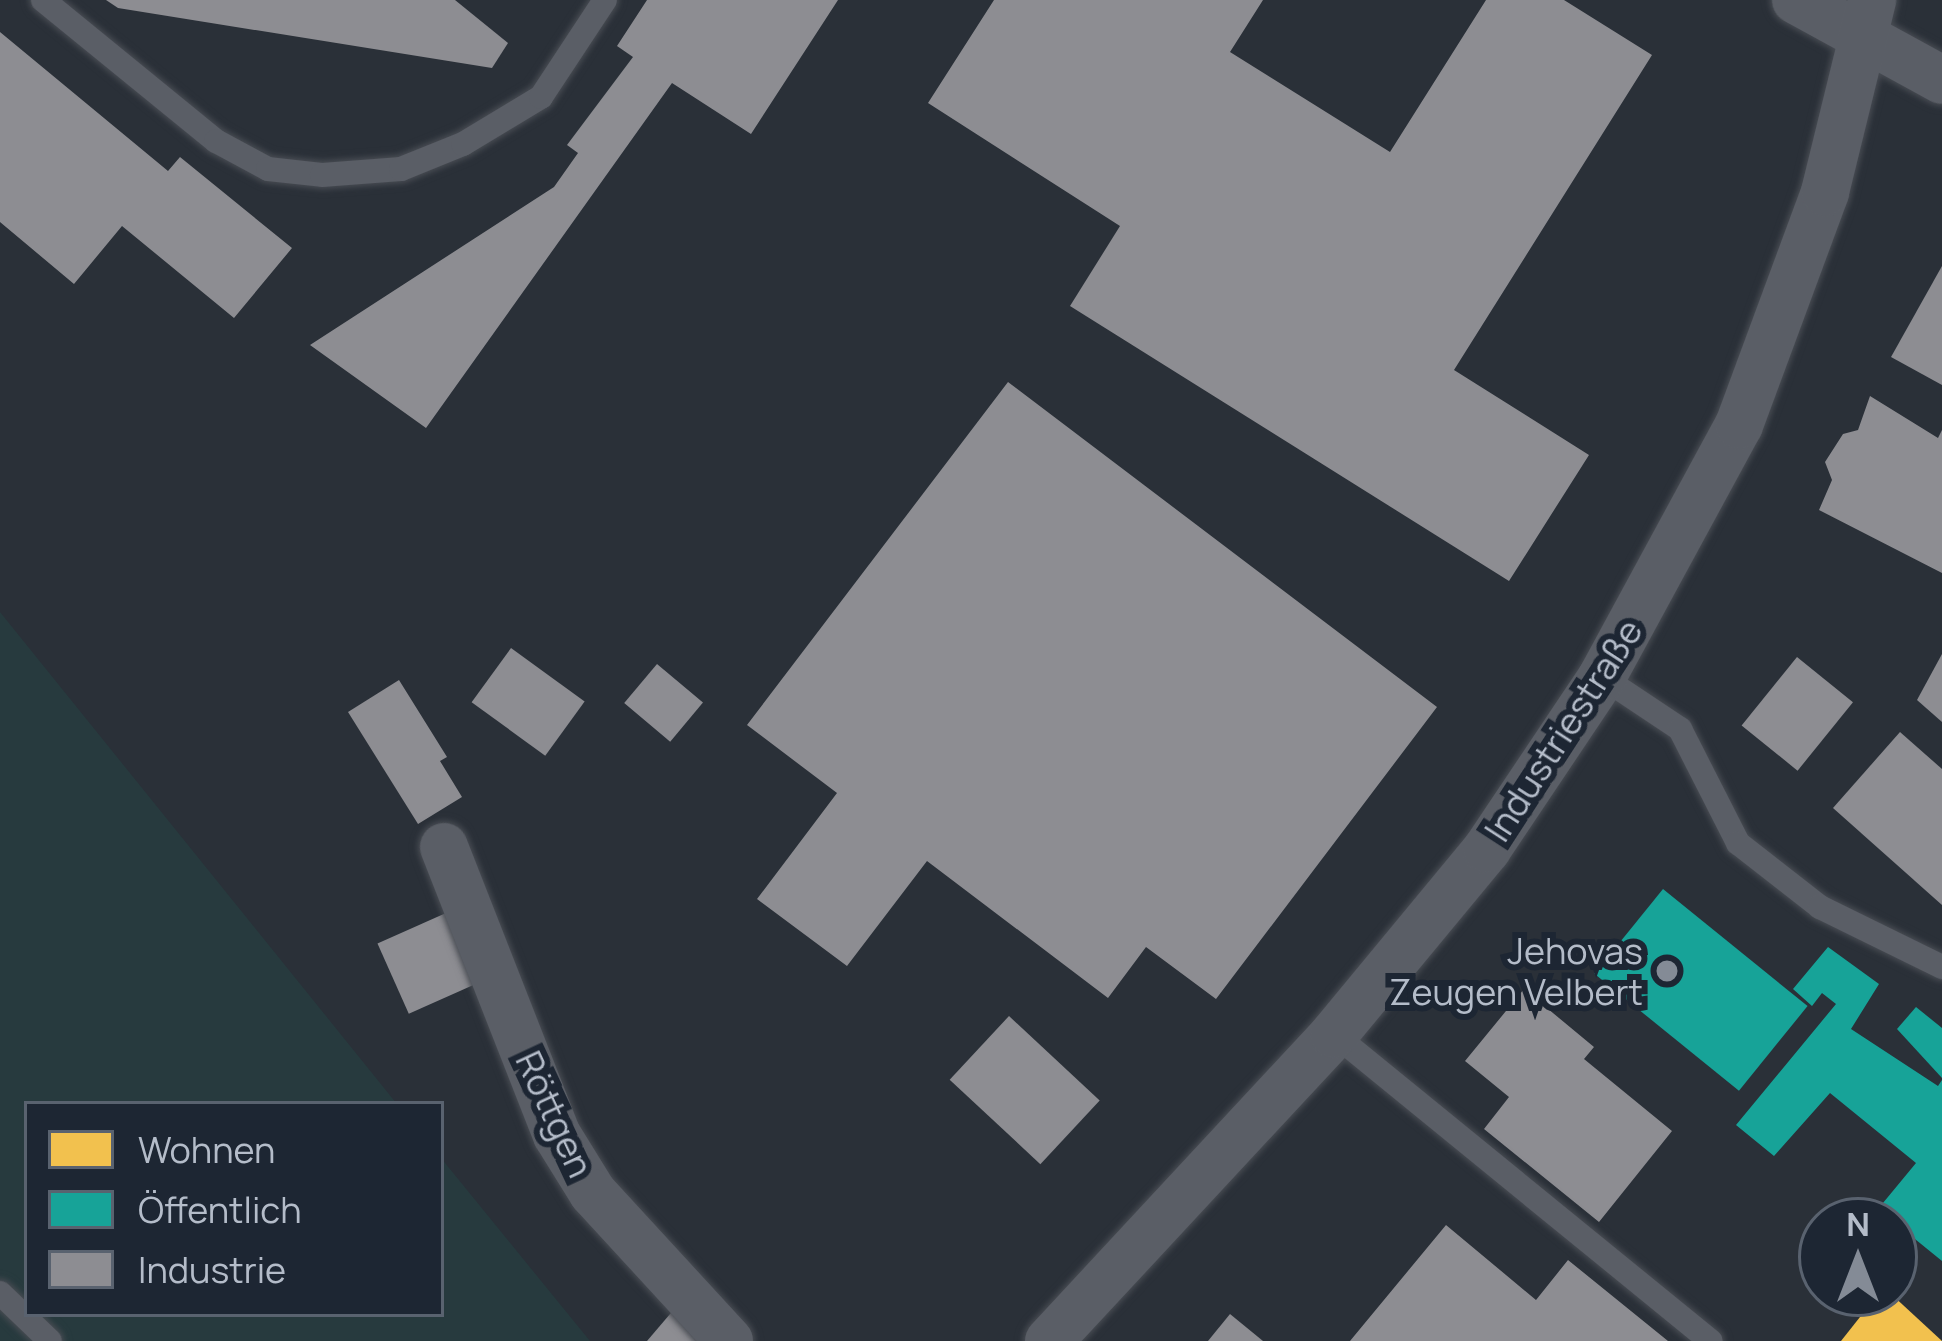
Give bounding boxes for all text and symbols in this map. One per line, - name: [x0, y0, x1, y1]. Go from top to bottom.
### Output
- street label: Industriestraße: [1475, 611, 1651, 849]
- place label: Jehovas Zeugen Velbert: [1389, 928, 1643, 1013]
- marker: Jehovas Zeugen Velbert: [1654, 958, 1680, 984]
- street label: Röttgen: [507, 1044, 603, 1184]
- legend: [24, 1101, 444, 1317]
- text: Wohnen: [138, 1125, 275, 1174]
- text: Öffentlich: [138, 1185, 302, 1234]
- north arrow: [1798, 1197, 1918, 1317]
- text: N: [1846, 1201, 1870, 1246]
- text: Industrie: [138, 1245, 286, 1294]

